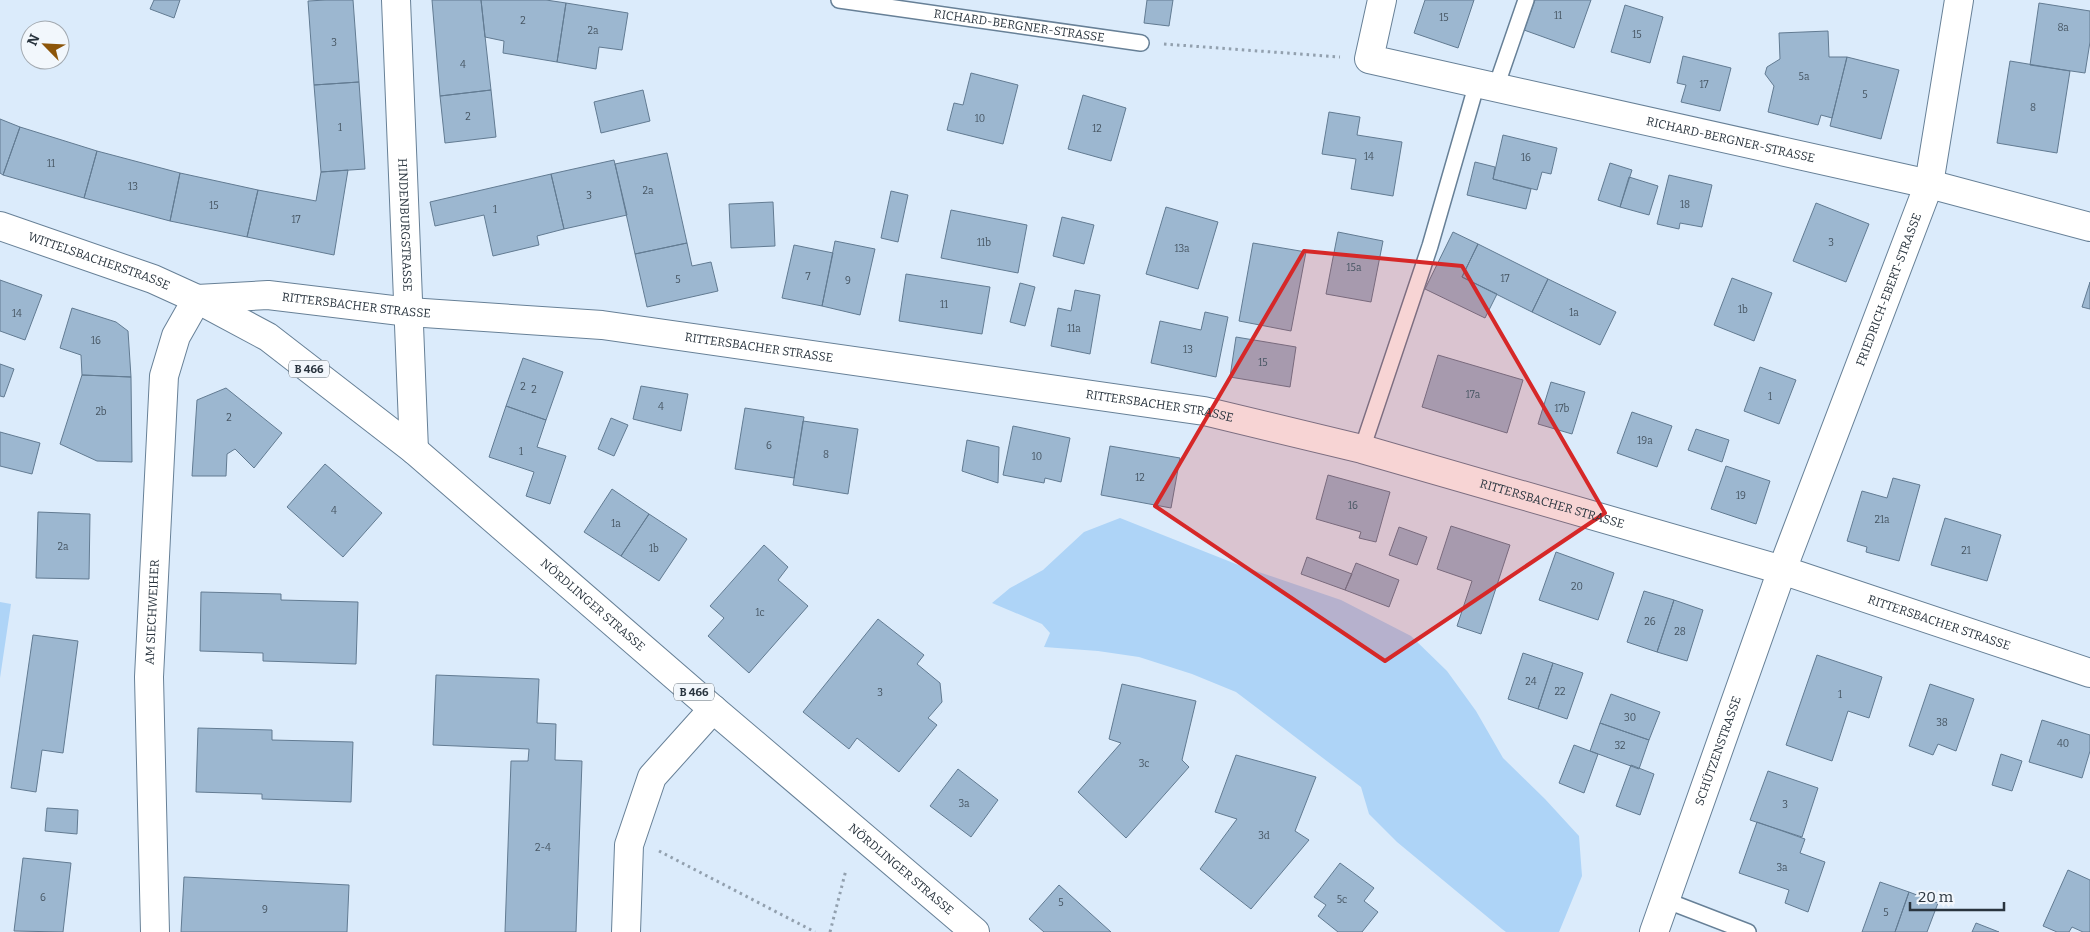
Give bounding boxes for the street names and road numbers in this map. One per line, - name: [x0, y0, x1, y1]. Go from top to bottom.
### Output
- street label: RICHARD-BERGNER-STRASSE: [933, 7, 1105, 45]
- street label: RICHARD-BERGNER-STRASSE: [1645, 114, 1816, 165]
- street label: HINDENBURGSTRASSE: [395, 158, 415, 292]
- street label: FRIEDRICH-EBERT-STRASSE: [1853, 211, 1924, 368]
- street label: WITTELSBACHERSTRASSE: [26, 229, 172, 293]
- street label: RITTERSBACHER STRASSE: [281, 290, 431, 320]
- street label: RITTERSBACHER STRASSE: [684, 330, 834, 365]
- road number: B 466: [289, 360, 329, 378]
- street label: RITTERSBACHER STRASSE: [1085, 387, 1235, 425]
- street label: RITTERSBACHER STRASSE: [1478, 476, 1626, 531]
- street label: NÖRDLINGER STRASSE: [538, 556, 648, 654]
- street label: AM SIECHWEIHER: [143, 559, 162, 665]
- street label: RITTERSBACHER STRASSE: [1866, 592, 2012, 653]
- road number: B 466: [674, 684, 714, 700]
- street label: SCHÜTZENSTRASSE: [1692, 694, 1744, 808]
- street label: NÖRDLINGER STRASSE: [846, 821, 956, 918]

